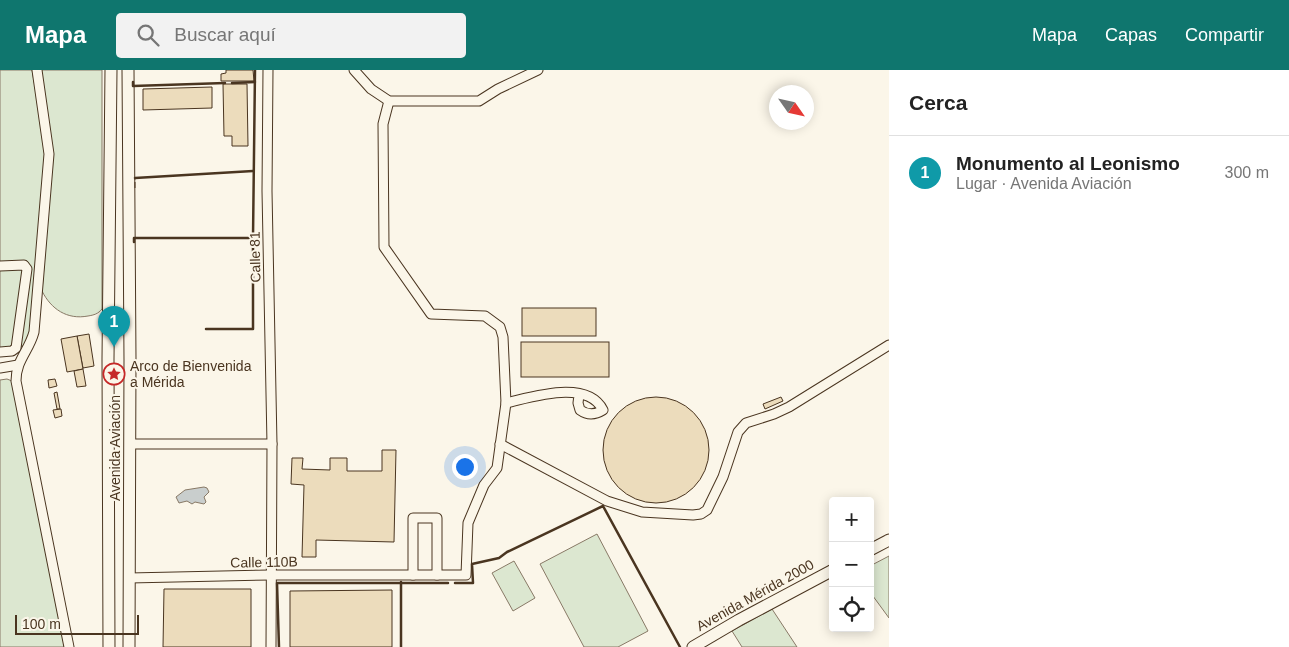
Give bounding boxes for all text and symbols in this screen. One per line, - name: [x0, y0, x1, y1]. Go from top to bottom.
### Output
- search box: [116, 13, 466, 58]
- text: Mapa: [25, 21, 86, 48]
- icon: search: [134, 21, 162, 49]
- text: Buscar aquí: [174, 24, 276, 45]
- text: Mapa: [1032, 25, 1077, 45]
- text: Capas: [1105, 25, 1157, 45]
- text: Compartir: [1185, 25, 1264, 45]
- north arrow: [769, 85, 814, 130]
- text: Cerca: [909, 91, 967, 114]
- text: Monumento al Leonismo: [956, 153, 1180, 174]
- text: 1: [921, 164, 929, 181]
- text: 300 m: [1225, 164, 1269, 181]
- text: Lugar · Avenida Aviación: [956, 175, 1132, 192]
- street label: Calle 81: [247, 231, 263, 283]
- pin: 1: [98, 306, 130, 347]
- place label: Arco de Bienvenida a Mérida: [130, 358, 252, 390]
- place icon: Arco de Bienvenida a Mérida: [102, 362, 126, 386]
- street label: Avenida Aviación: [107, 395, 123, 501]
- your location: [452, 454, 478, 480]
- map controls: [829, 497, 874, 632]
- button: +: [829, 497, 874, 542]
- button: −: [829, 542, 874, 587]
- street label: Calle 110B: [230, 553, 298, 571]
- street label: Avenida Mérida 2000: [693, 556, 817, 634]
- button: locate: [829, 587, 874, 632]
- scale bar: [15, 612, 139, 635]
- text: 100 m: [22, 616, 61, 632]

